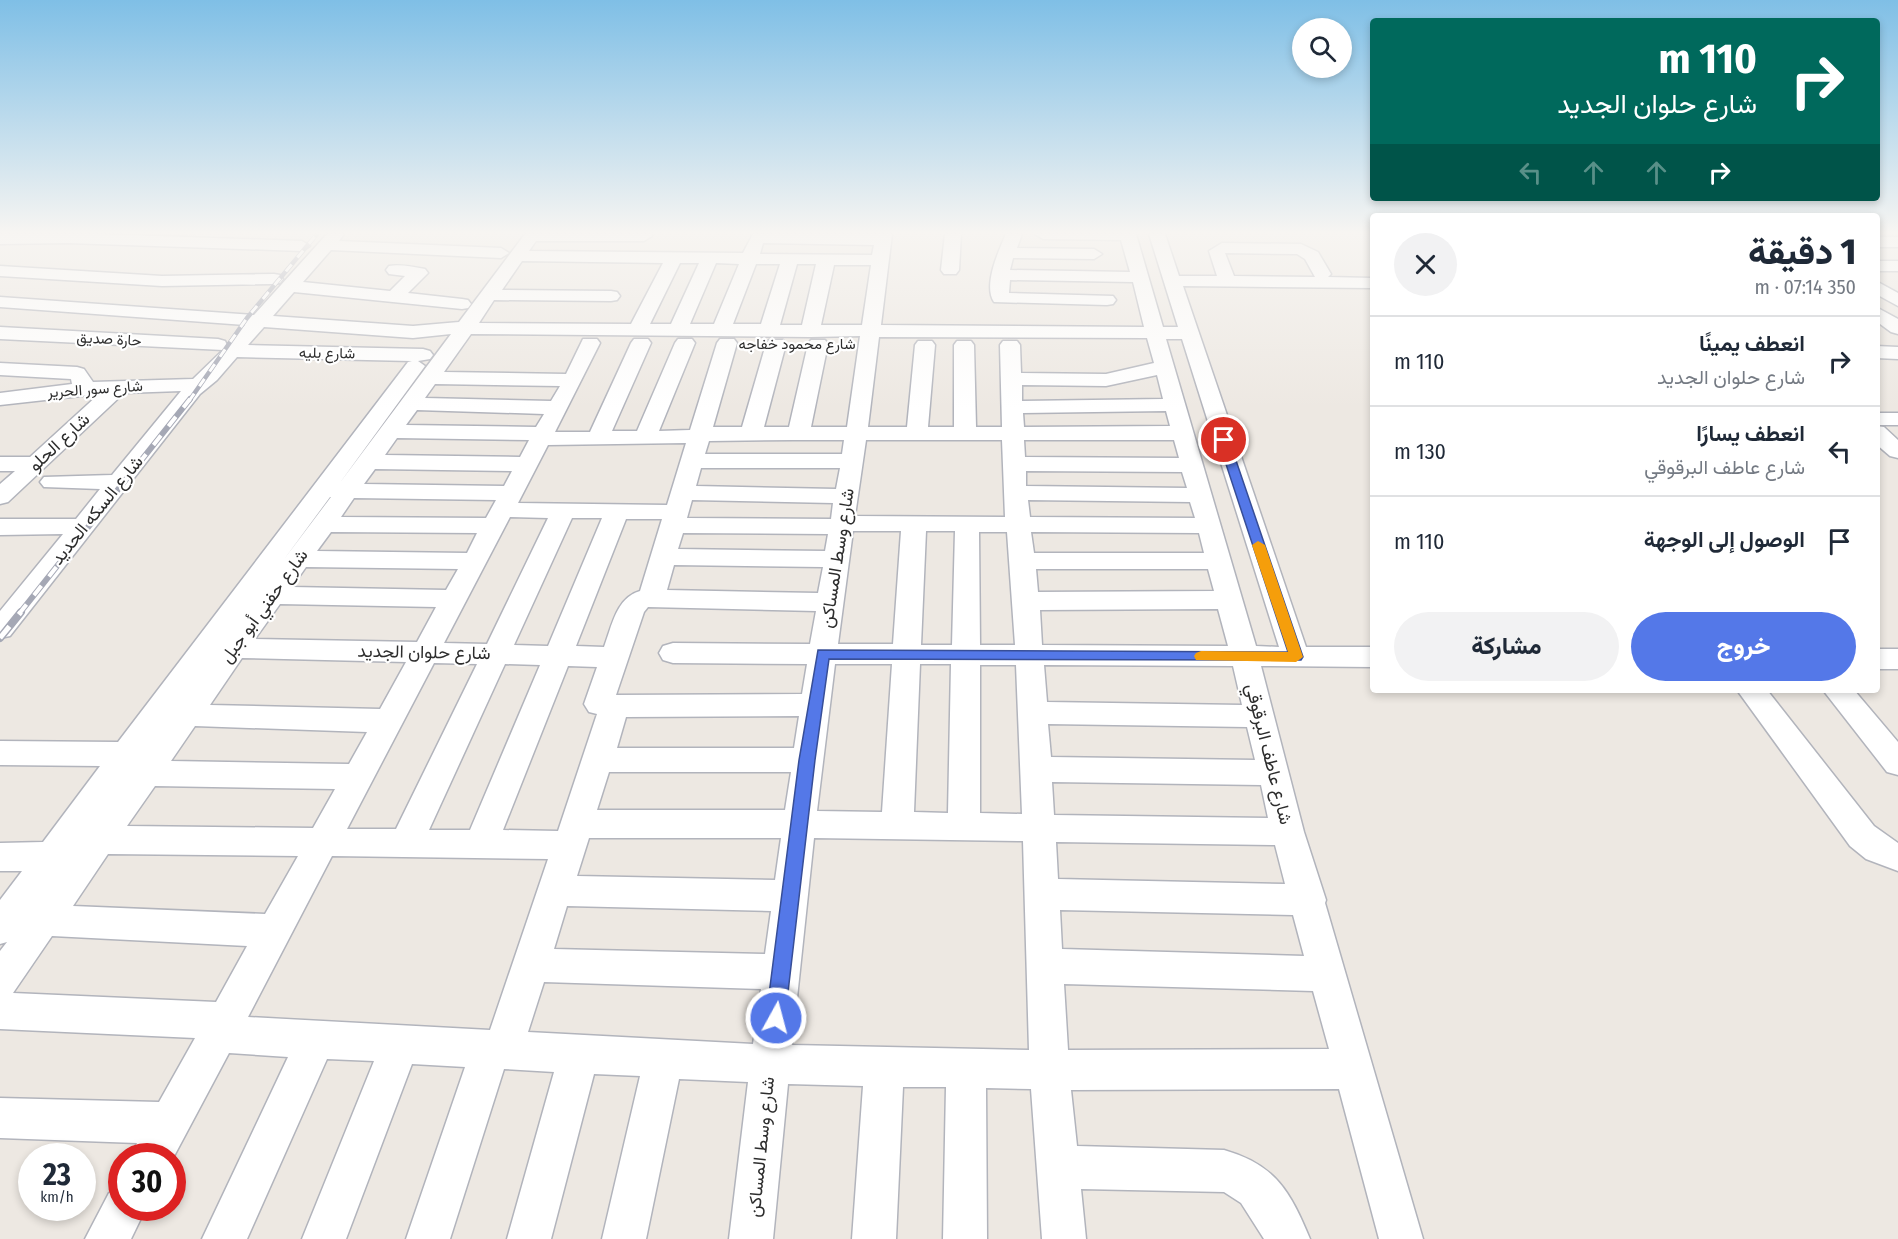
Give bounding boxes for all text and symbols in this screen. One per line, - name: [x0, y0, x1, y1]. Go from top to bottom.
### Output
- map controls: [1292, 18, 1352, 78]
- button: search: [1292, 18, 1352, 78]
- text: 110 m: [1658, 34, 1757, 84]
- icon: right: [1778, 42, 1856, 120]
- text: شارع حلوان الجديد: [1557, 88, 1757, 120]
- icon: left: [1514, 156, 1547, 189]
- icon: ahead: [1577, 156, 1610, 189]
- icon: ahead: [1640, 156, 1673, 189]
- icon: right: [1703, 156, 1736, 189]
- text: 1 دقيقة: [1748, 230, 1856, 274]
- button: close: [1394, 233, 1457, 296]
- text: 350 m · 07:14: [1755, 275, 1856, 299]
- street label: حارة صديق: [76, 328, 142, 351]
- text: انعطف يمينًا: [1699, 330, 1805, 357]
- street label: شارع محمود خفاجه: [738, 335, 856, 355]
- street label: شارع بليه: [299, 344, 355, 364]
- icon: right: [1823, 345, 1856, 378]
- text: 110 m: [1394, 348, 1444, 375]
- text: شارع حلوان الجديد: [1657, 365, 1805, 389]
- street label: شارع سور الحرير: [46, 377, 144, 403]
- street label: شارع الحلو: [24, 408, 95, 477]
- pin: [1198, 414, 1249, 465]
- text: انعطف يسارًا: [1696, 420, 1805, 447]
- icon: arrive: [1207, 423, 1240, 456]
- icon: left: [1823, 435, 1856, 468]
- text: 130 m: [1394, 438, 1446, 465]
- street label: شارع السكه الحديد: [46, 451, 149, 570]
- text: شارع عاطف البرقوقي: [1644, 455, 1805, 479]
- street label: شارع وسط المساكن: [815, 487, 860, 630]
- icon: arrive: [1823, 525, 1856, 558]
- text: الوصول إلى الوجهة: [1644, 526, 1805, 553]
- text: 110 m: [1394, 528, 1444, 555]
- street label: شارع حفني أبو جبل: [215, 545, 316, 670]
- button: مشاركة: [1394, 612, 1619, 681]
- button: خروج: [1631, 612, 1856, 681]
- street label: شارع حلوان الجديد: [357, 640, 491, 665]
- street label: شارع عاطف البرقوقي: [1237, 681, 1297, 828]
- position arrow: [744, 986, 808, 1050]
- street label: شارع وسط المساكن: [743, 1076, 780, 1218]
- speed limit sign: 30: [108, 1143, 186, 1221]
- text: 23: [43, 1157, 71, 1193]
- text: km/h: [40, 1188, 74, 1206]

